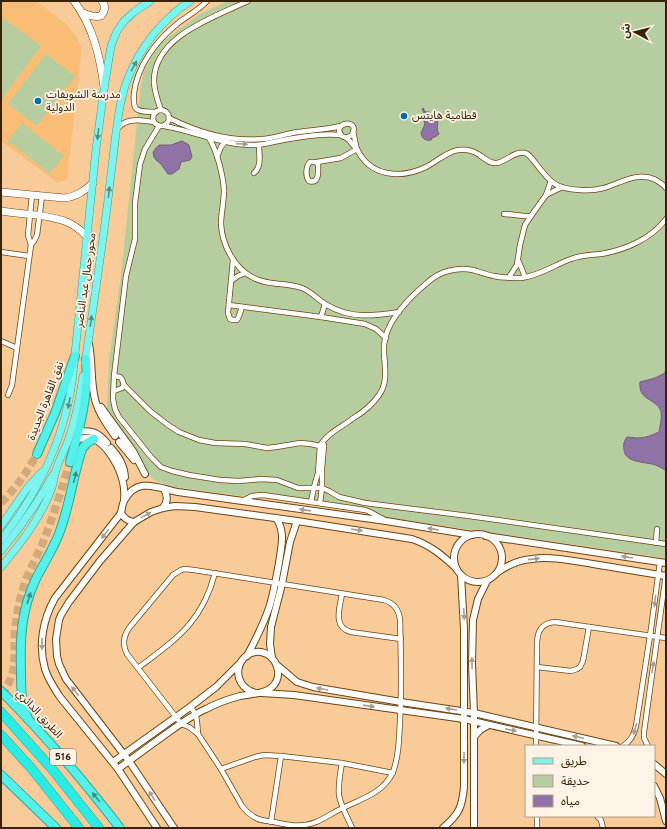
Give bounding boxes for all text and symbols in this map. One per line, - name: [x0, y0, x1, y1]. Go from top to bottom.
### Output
- north arrow: [615, 12, 655, 52]
- text: ش: [618, 23, 634, 39]
- one-way arrow: [131, 60, 137, 72]
- place label: مدرسة الشويفات الدولية: [46, 88, 121, 115]
- marker: مدرسة الشويفات الدولية: [33, 96, 43, 106]
- place label: قطامية هايتس: [412, 109, 477, 123]
- marker: قطامية هايتس: [399, 111, 409, 121]
- one-way arrow: [95, 128, 101, 141]
- one-way arrow: [236, 141, 248, 148]
- one-way arrow: [106, 186, 112, 198]
- street label: محور جمال عبد الناصر: [72, 232, 100, 329]
- one-way arrow: [88, 315, 94, 327]
- street label: نفق القاهرة الجديدة: [25, 360, 67, 442]
- one-way arrow: [65, 397, 71, 409]
- one-way arrow: [72, 471, 78, 483]
- one-way arrow: [299, 507, 311, 513]
- one-way arrow: [140, 511, 152, 518]
- one-way arrow: [427, 526, 440, 532]
- one-way arrow: [351, 527, 363, 533]
- one-way arrow: [100, 528, 109, 539]
- one-way arrow: [621, 554, 634, 560]
- one-way arrow: [527, 555, 540, 562]
- one-way arrow: [26, 592, 32, 604]
- one-way arrow: [652, 595, 658, 607]
- one-way arrow: [460, 608, 467, 620]
- one-way arrow: [39, 638, 45, 651]
- one-way arrow: [469, 657, 476, 669]
- one-way arrow: [650, 660, 656, 673]
- one-way arrow: [70, 686, 79, 697]
- one-way arrow: [316, 686, 328, 692]
- street label: الطريق الدائري: [12, 687, 65, 742]
- one-way arrow: [363, 703, 375, 709]
- one-way arrow: [445, 706, 457, 712]
- one-way arrow: [632, 723, 638, 735]
- one-way arrow: [505, 727, 517, 733]
- one-way arrow: [571, 734, 583, 740]
- legend: [525, 745, 655, 817]
- road number: 516: [50, 749, 76, 765]
- one-way arrow: [461, 752, 467, 765]
- text: طريق: [561, 754, 587, 770]
- text: حديقة: [561, 774, 590, 790]
- one-way arrow: [148, 790, 156, 801]
- one-way arrow: [92, 792, 101, 803]
- text: مياه: [561, 794, 580, 810]

